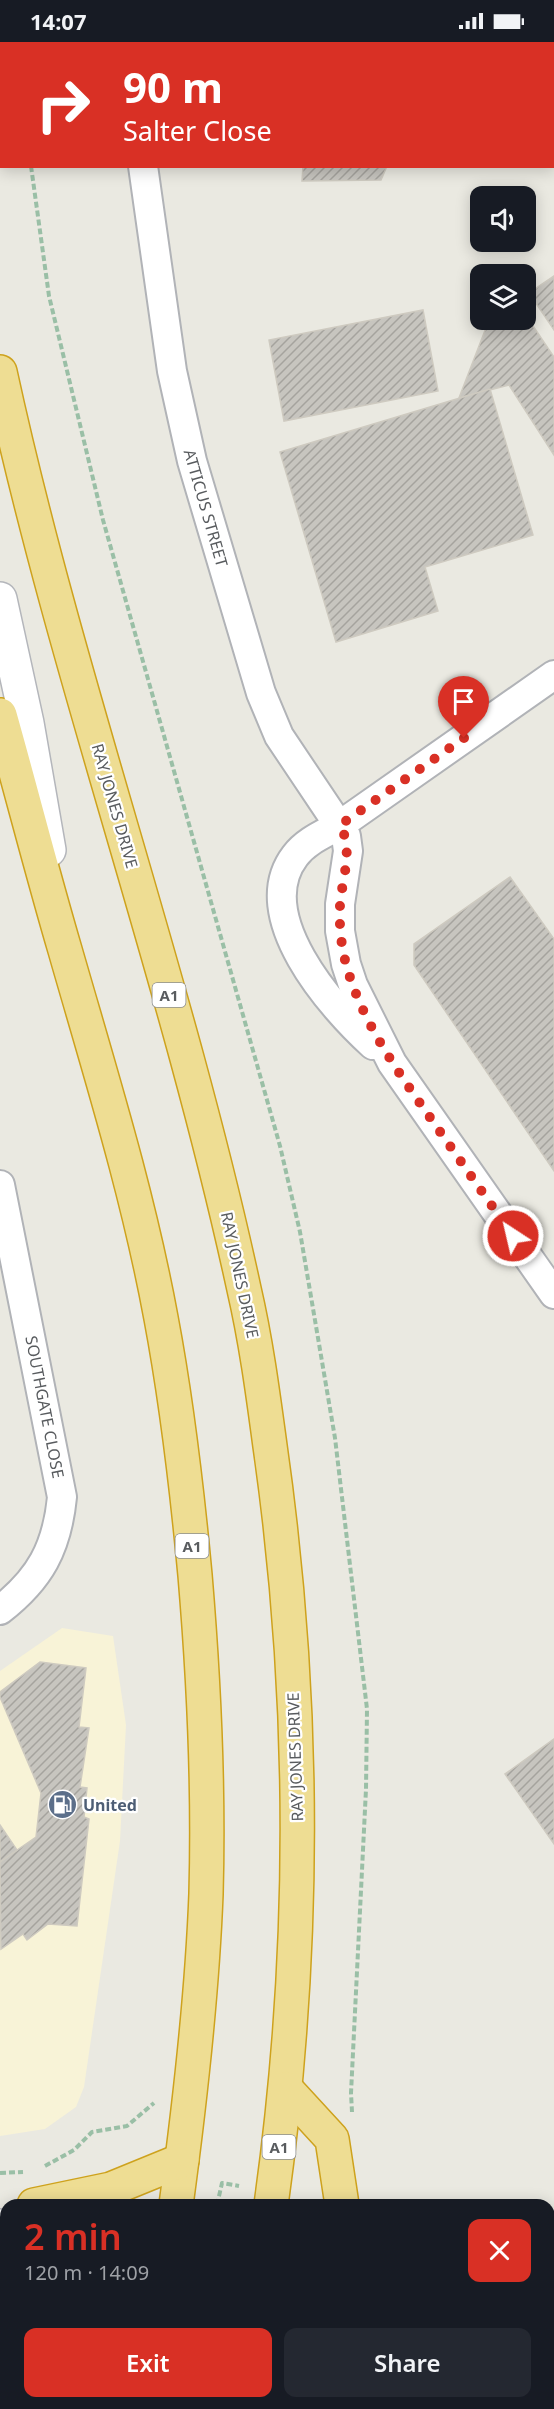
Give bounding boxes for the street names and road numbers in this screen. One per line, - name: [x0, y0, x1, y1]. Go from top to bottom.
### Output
- street label: ATTICUS STREET: [179, 446, 233, 570]
- street label: RAY JONES DRIVE: [87, 741, 143, 871]
- road number: A1: [152, 983, 186, 1007]
- street label: RAY JONES DRIVE: [216, 1210, 264, 1340]
- street label: SOUTHGATE CLOSE: [20, 1334, 70, 1480]
- road number: A1: [176, 1534, 208, 1558]
- street label: RAY JONES DRIVE: [282, 1692, 308, 1822]
- road number: A1: [262, 2135, 296, 2159]

